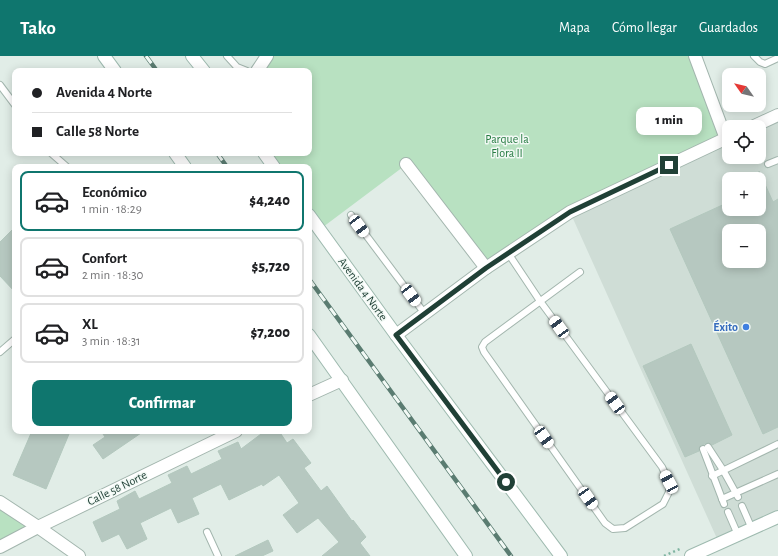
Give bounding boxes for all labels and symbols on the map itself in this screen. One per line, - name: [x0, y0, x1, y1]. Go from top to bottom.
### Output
- north arrow: [722, 68, 766, 112]
- callout: 1 min: [636, 107, 702, 135]
- park label: Parque la Flora II: [485, 133, 529, 159]
- route end: [660, 156, 678, 174]
- car: [347, 213, 371, 239]
- street label: Avenida 4 Norte: [336, 255, 390, 323]
- car: [399, 282, 423, 308]
- car: [547, 314, 571, 340]
- place label: Éxito: [713, 319, 738, 333]
- marker: Éxito: [741, 322, 751, 332]
- car: [603, 390, 627, 416]
- car: [532, 424, 556, 450]
- street label: Calle 58 Norte: [85, 468, 149, 508]
- car: [658, 469, 680, 495]
- route start: [497, 473, 515, 491]
- car: [576, 485, 600, 511]

